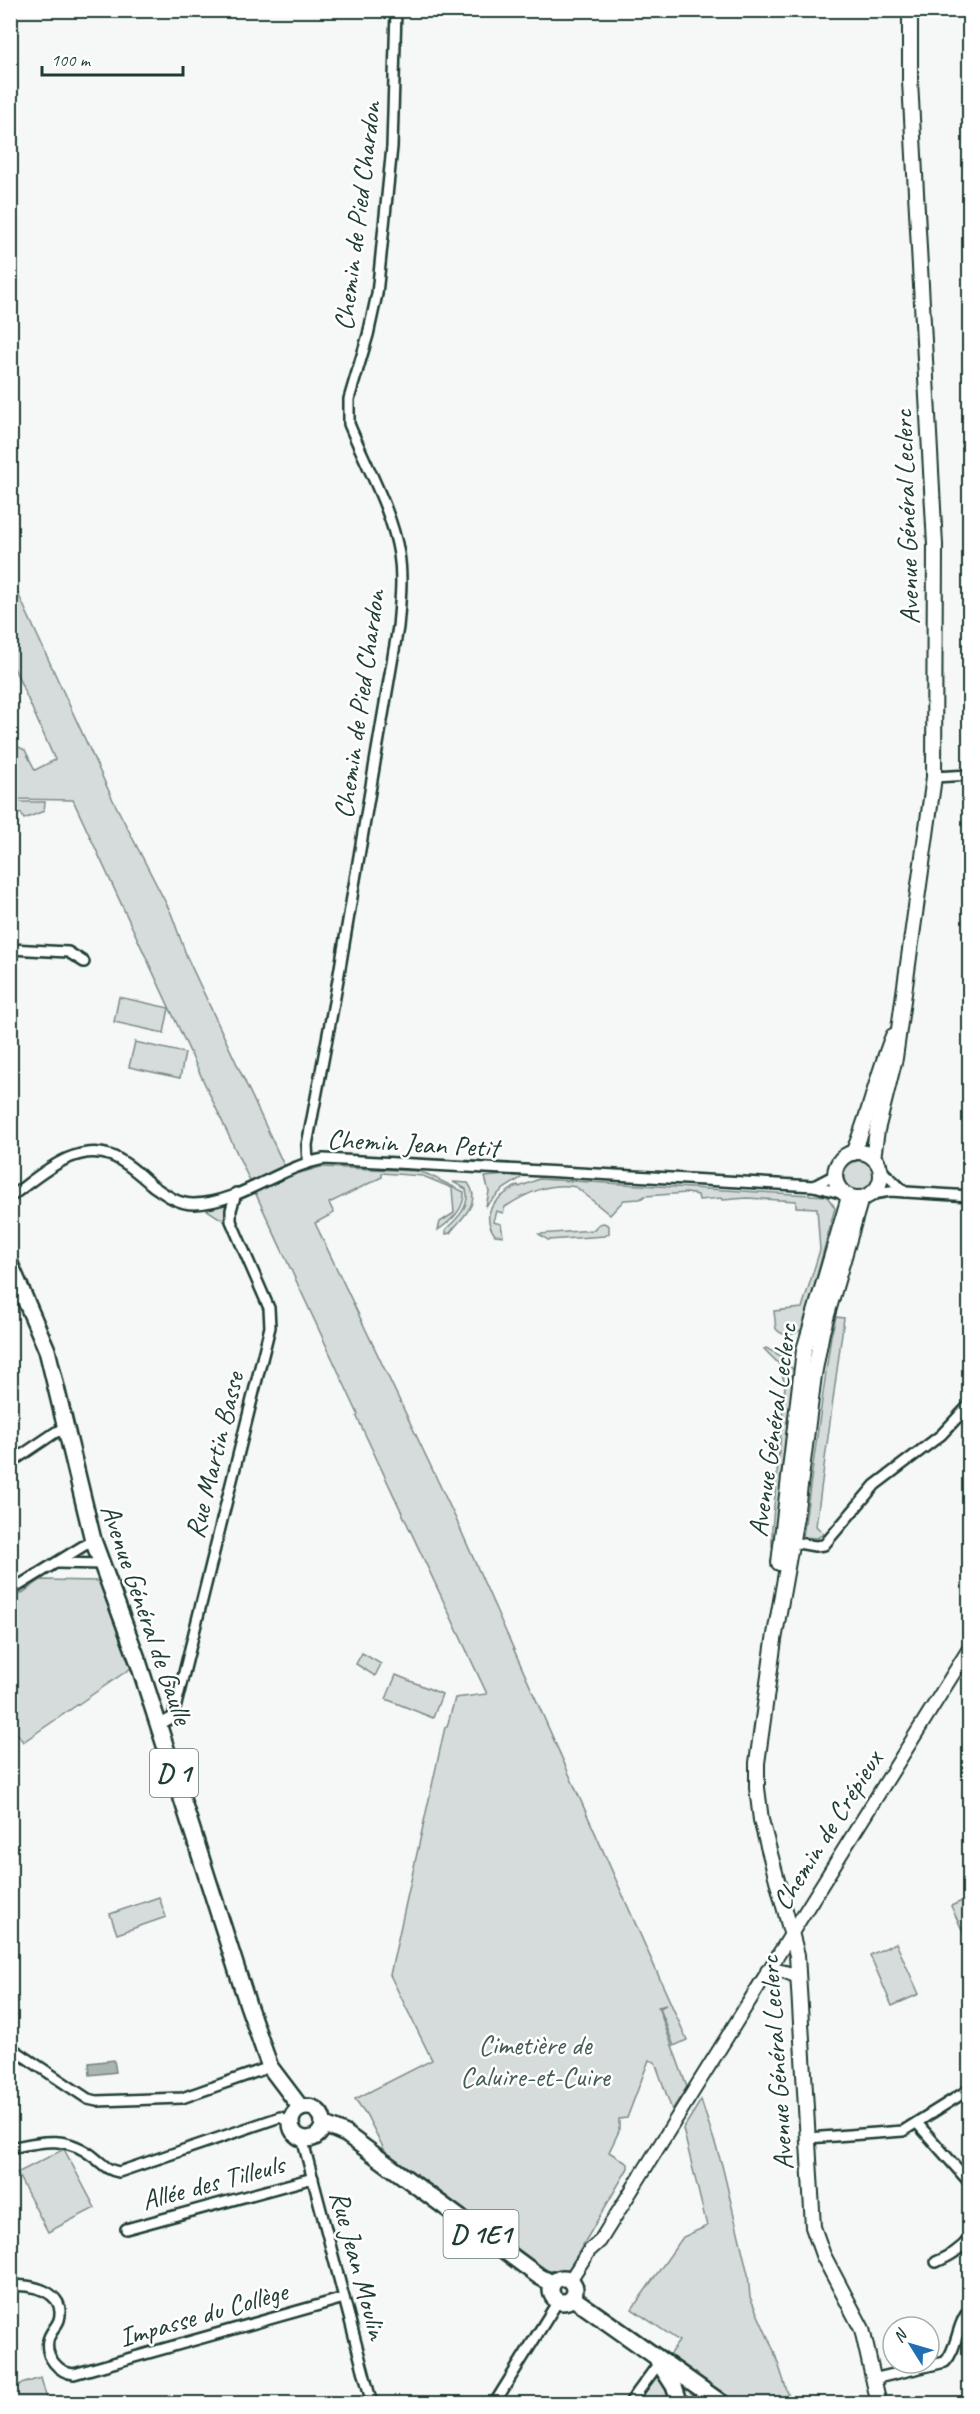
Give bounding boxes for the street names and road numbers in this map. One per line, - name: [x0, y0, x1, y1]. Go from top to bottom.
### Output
- street label: Chemin de Pied Chardon: [326, 98, 389, 333]
- street label: Avenue Général Leclerc: [885, 407, 927, 625]
- street label: Chemin de Pied Chardon: [326, 586, 393, 821]
- street label: Chemin Jean Petit: [326, 1121, 503, 1165]
- street label: Avenue Général Leclerc: [740, 1320, 805, 1539]
- street label: Rue Martin Basse: [176, 1366, 252, 1542]
- street label: Avenue Général de Gaulle: [93, 1499, 202, 1730]
- street label: Chemin de Crépieux: [764, 1742, 891, 1916]
- road number: D 1: [150, 1749, 198, 1797]
- street label: Avenue Général Leclerc: [751, 1953, 801, 2171]
- street label: Allée des Tilleuls: [138, 2146, 290, 2218]
- street label: Rue Jean Moulin: [322, 2187, 396, 2345]
- road number: D 1E1: [444, 2210, 518, 2258]
- street label: Impasse du Collège: [115, 2273, 293, 2355]

